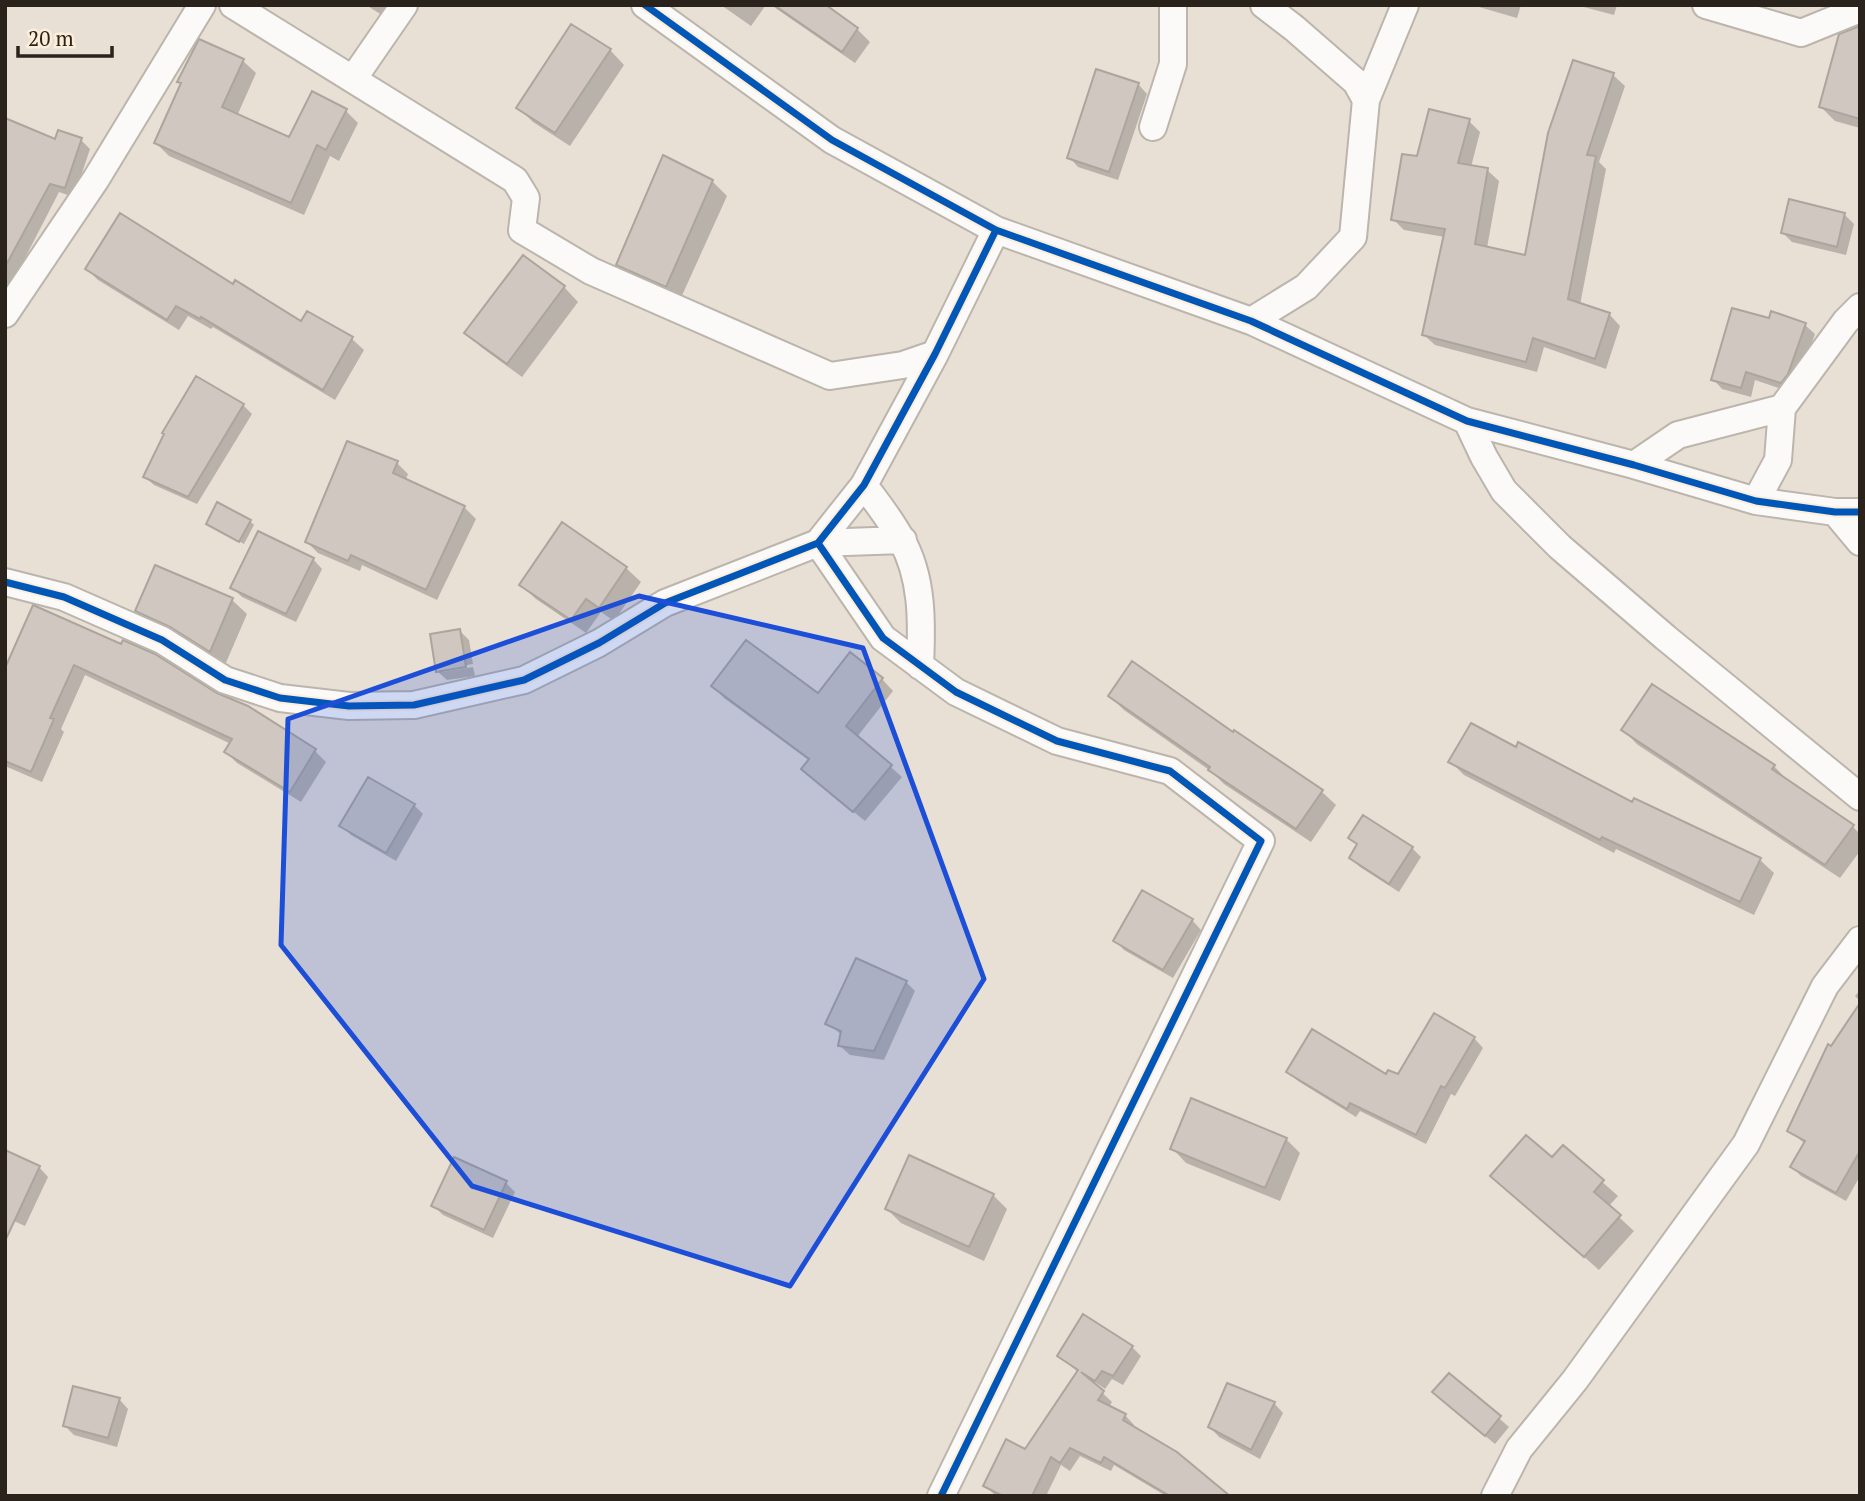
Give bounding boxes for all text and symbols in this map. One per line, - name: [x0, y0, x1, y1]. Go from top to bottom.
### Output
- scale bar: [18, 14, 112, 58]
- text: 20 m: [28, 24, 74, 52]

